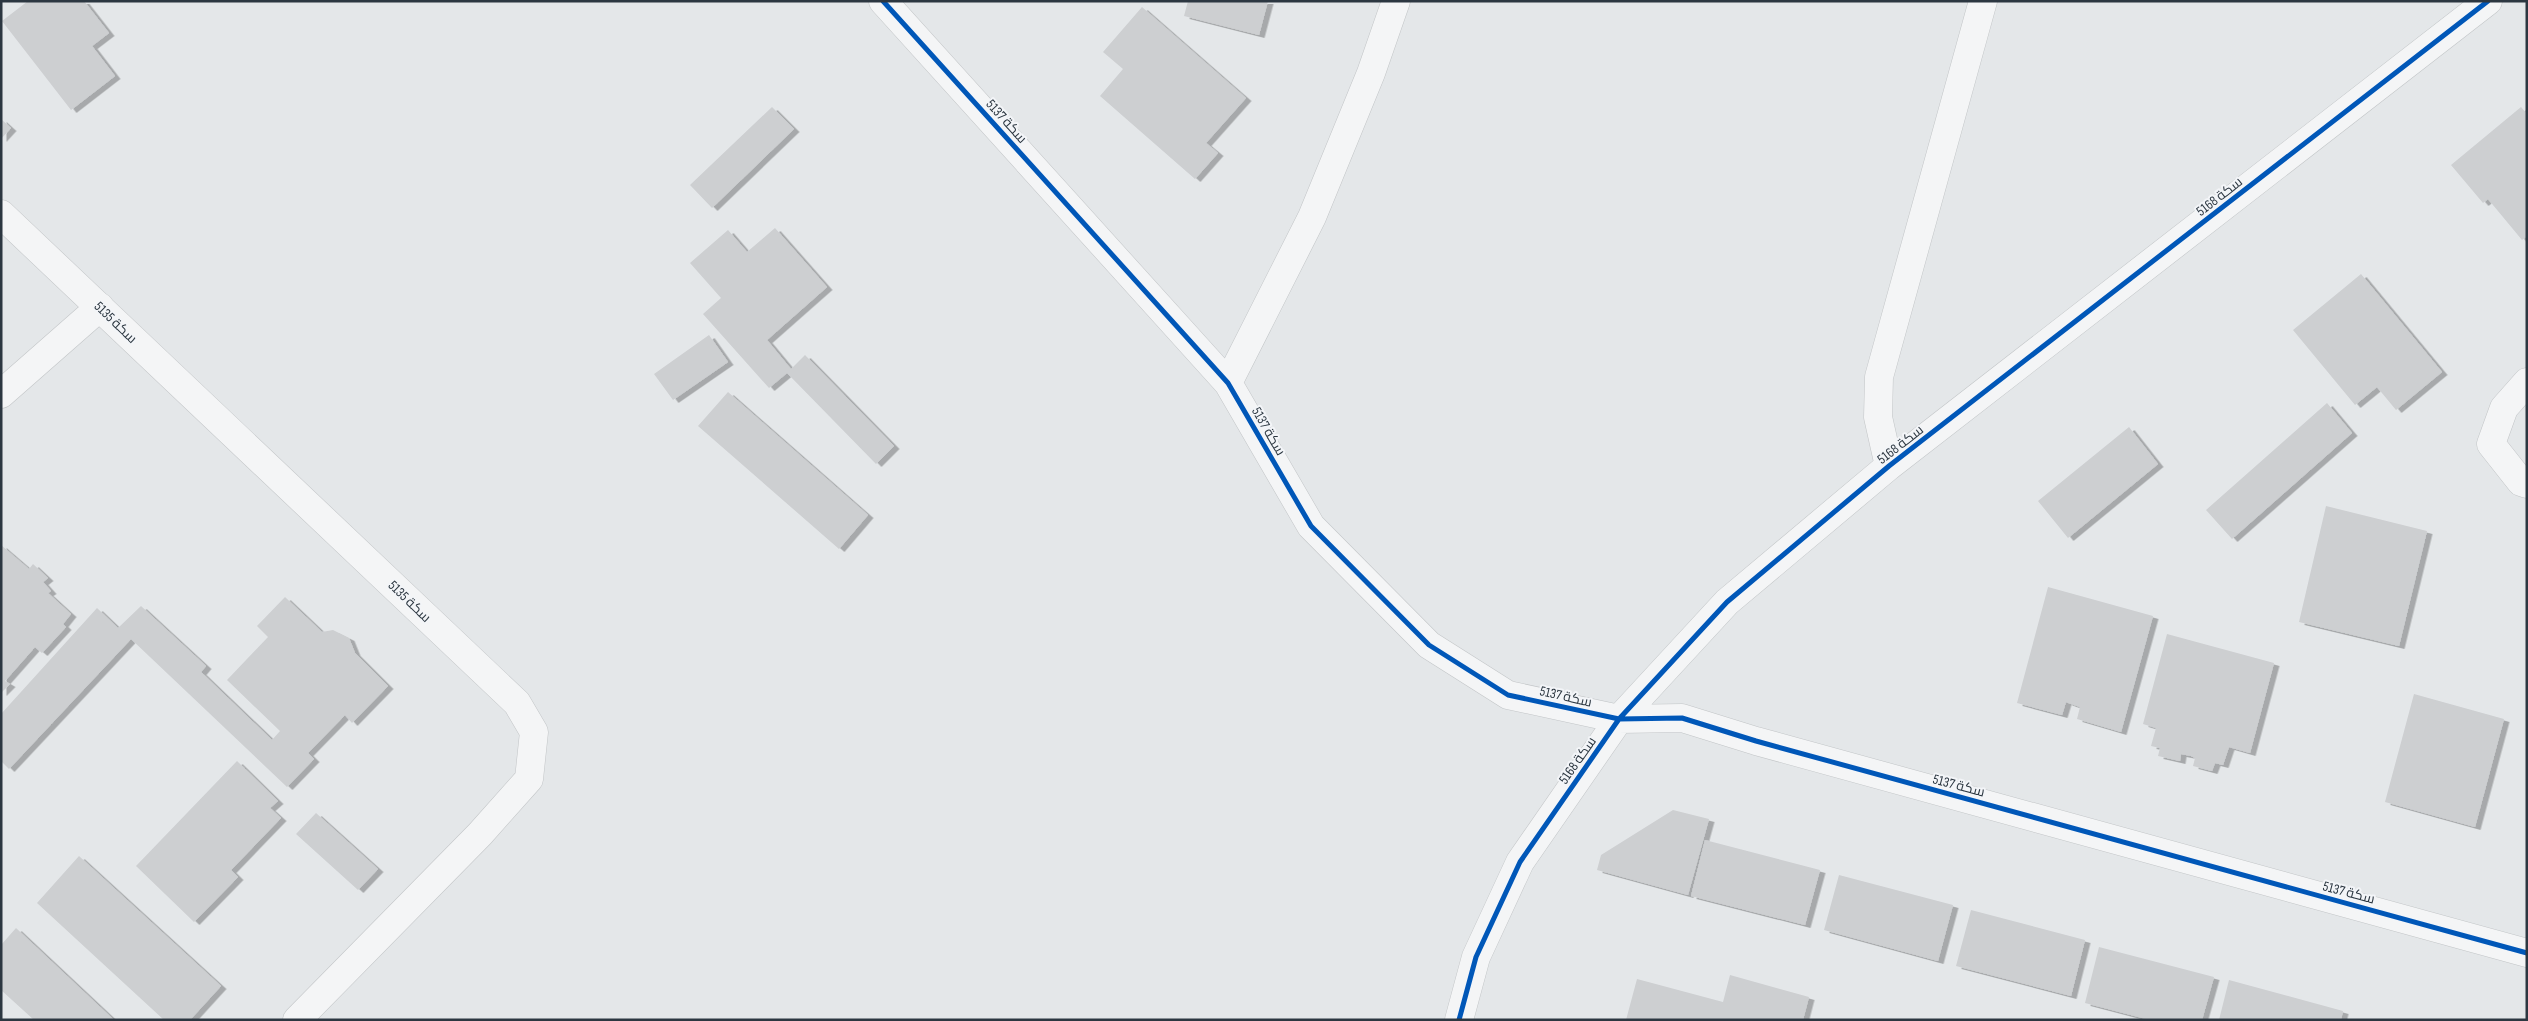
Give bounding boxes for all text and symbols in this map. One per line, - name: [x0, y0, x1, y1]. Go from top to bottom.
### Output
- street label: سكة 5137: [983, 96, 1031, 147]
- street label: سكة 5168: [2193, 173, 2246, 220]
- street label: سكة 5135: [91, 298, 141, 347]
- street label: سكة 5137: [1248, 404, 1289, 458]
- street label: سكة 5168: [1874, 421, 1927, 468]
- street label: سكة 5135: [385, 577, 435, 626]
- street label: سكة 5137: [1538, 682, 1594, 711]
- street label: سكة 5168: [1555, 733, 1600, 787]
- street label: سكة 5137: [1931, 770, 1987, 801]
- street label: سكة 5137: [2321, 877, 2377, 908]

